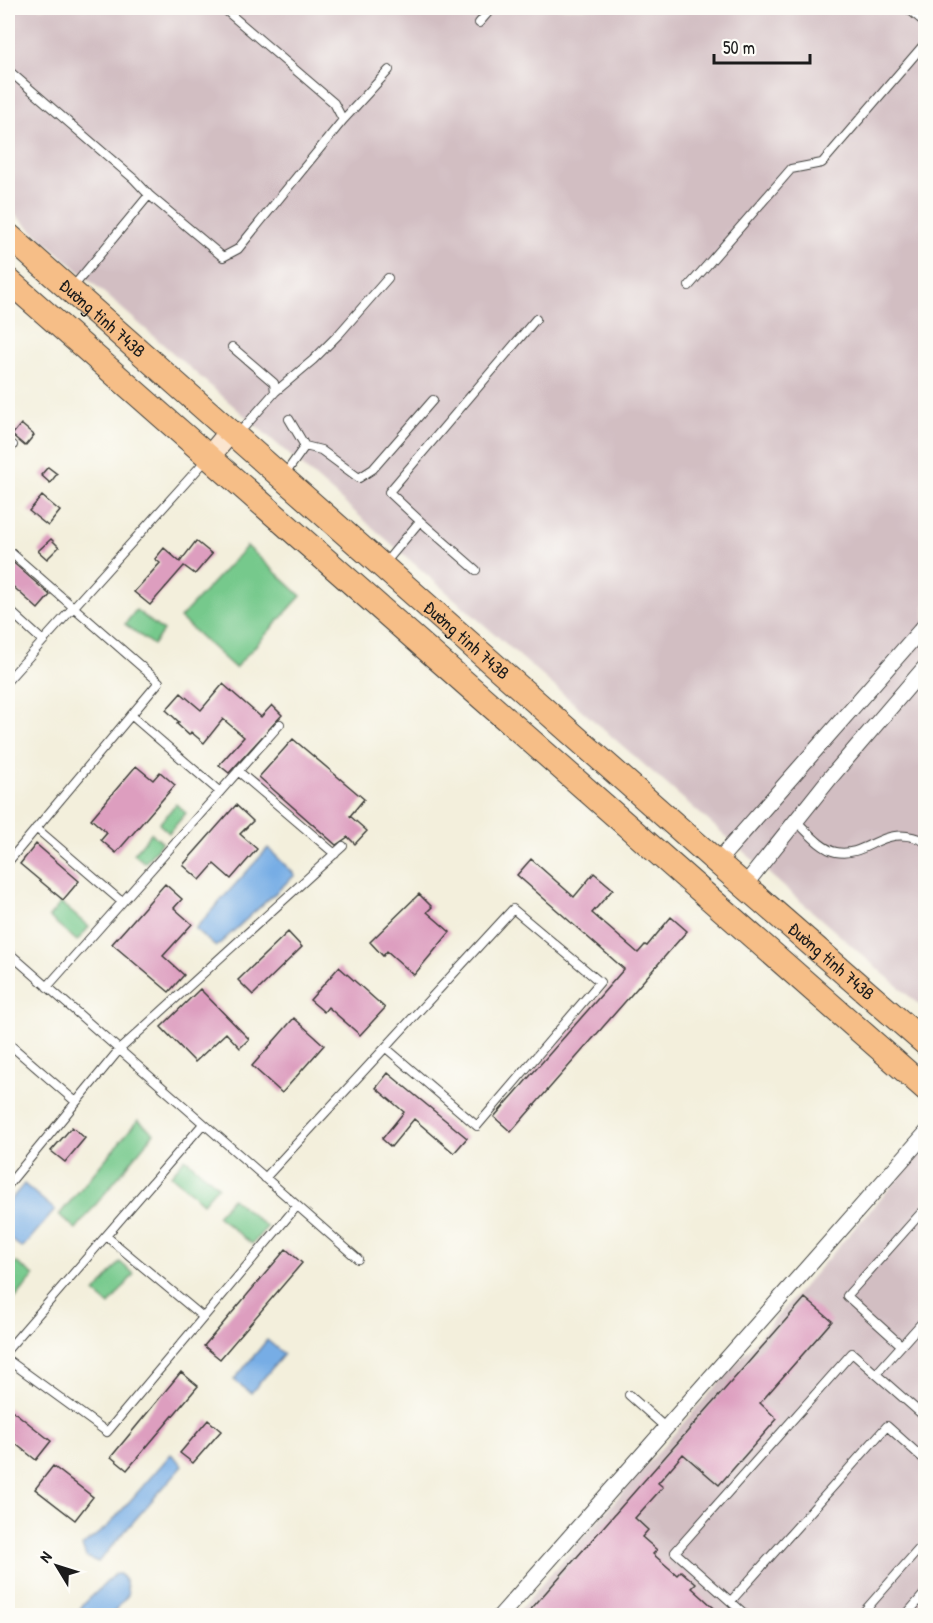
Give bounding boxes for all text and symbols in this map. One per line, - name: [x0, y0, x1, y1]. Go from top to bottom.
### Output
- scale bar: [714, 27, 810, 65]
- text: 50 m: [723, 35, 755, 60]
- street label: Đường tỉnh 743B: [54, 273, 151, 363]
- street label: Đường tỉnh 743B: [418, 595, 515, 685]
- street label: Đường tỉnh 743B: [783, 916, 880, 1006]
- north arrow: [27, 1536, 87, 1596]
- text: N: [34, 1546, 57, 1567]

